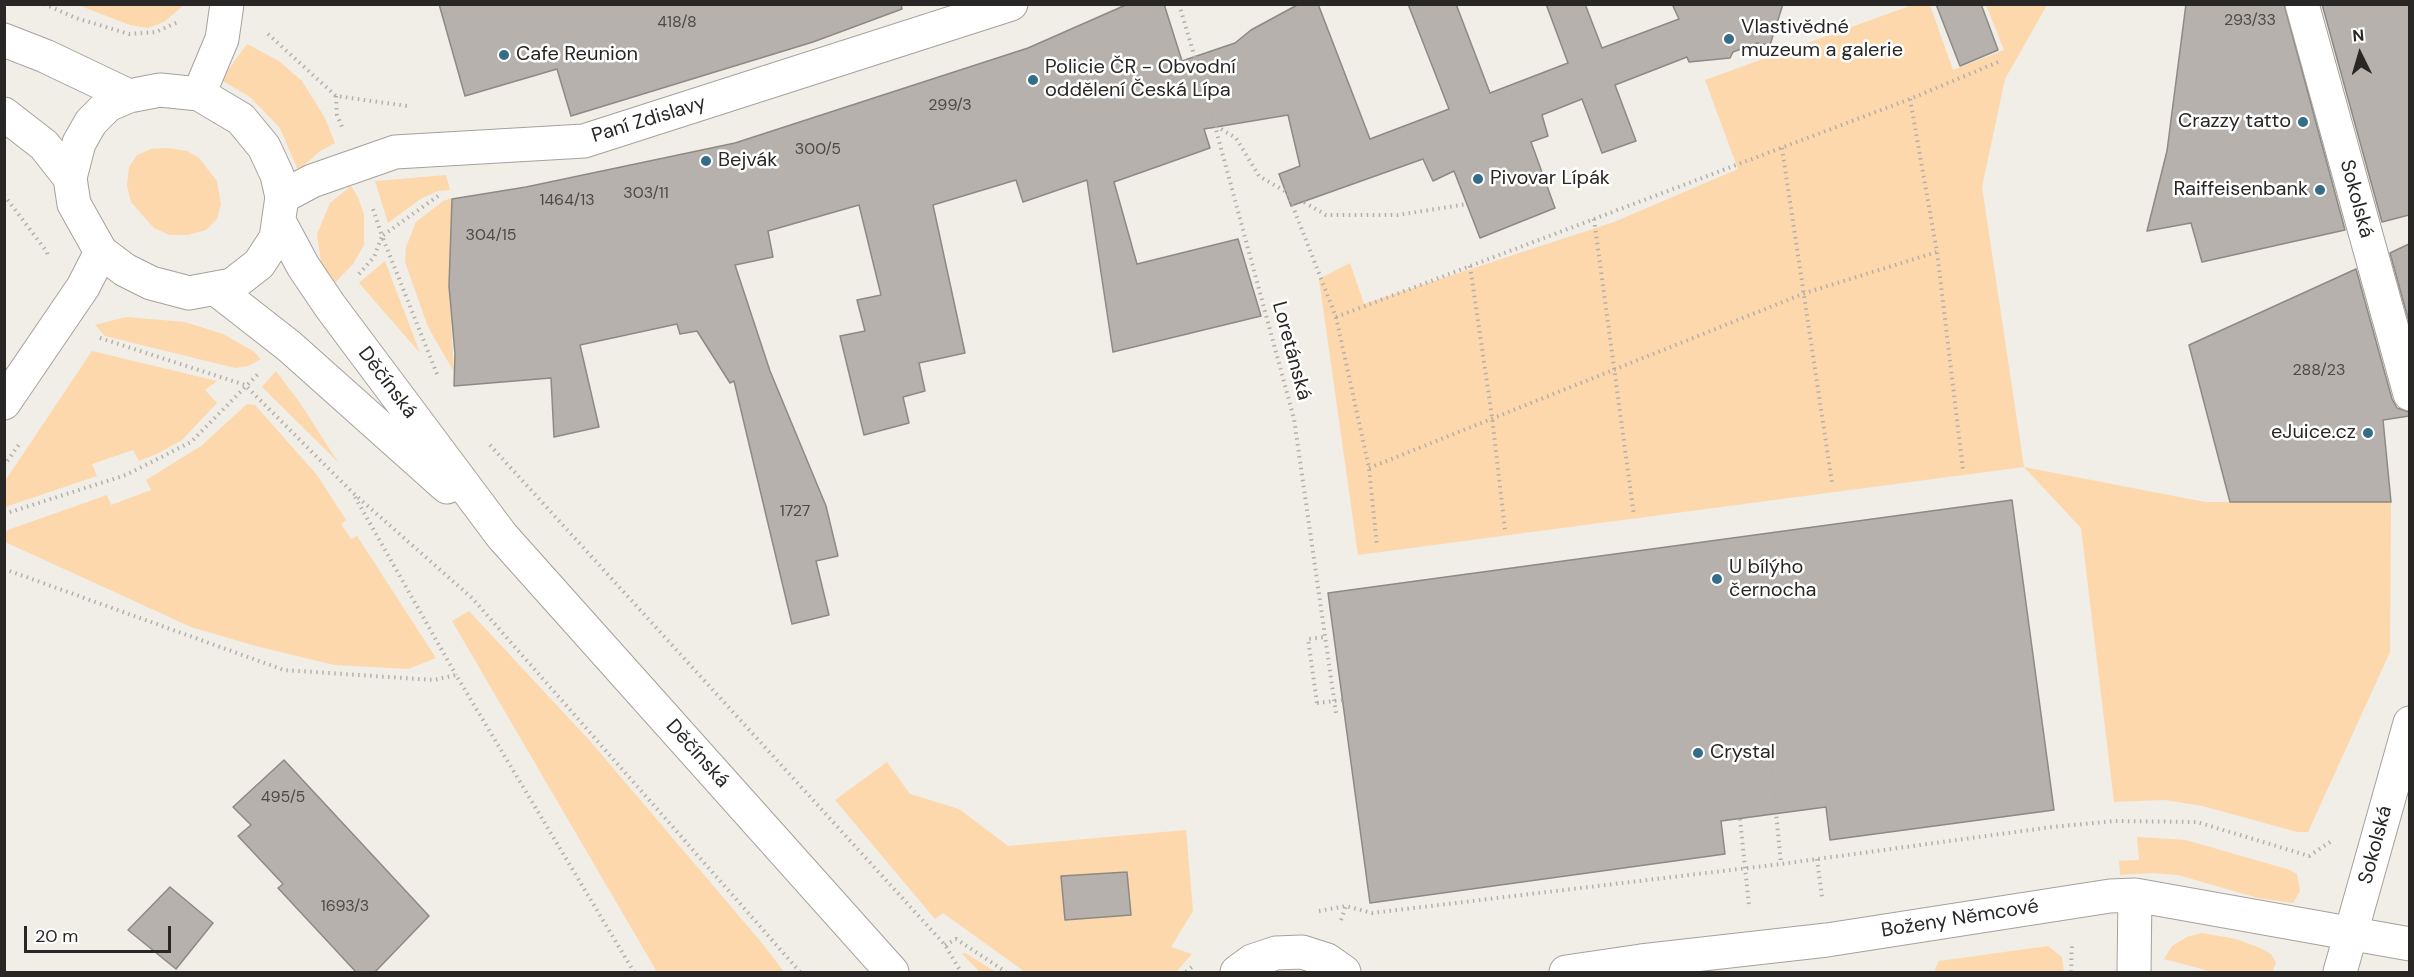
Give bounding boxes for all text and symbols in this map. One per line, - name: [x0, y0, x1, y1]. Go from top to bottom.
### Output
- house number: 293/33: [2224, 11, 2276, 31]
- house number: 418/8: [657, 13, 697, 33]
- place label: Vlastivědné muzeum a galerie: [1741, 16, 1903, 63]
- north arrow: [2330, 24, 2390, 84]
- text: N: [2352, 25, 2365, 47]
- marker: Vlastivědné muzeum a galerie: [1722, 32, 1736, 46]
- place label: Cafe Reunion: [516, 43, 638, 67]
- marker: Cafe Reunion: [497, 48, 511, 62]
- place label: Policie ČR - Obvodní oddělení Česká Lípa: [1045, 56, 1236, 103]
- marker: Policie ČR - Obvodní oddělení Česká Lípa: [1026, 73, 1040, 87]
- street label: Paní Zdislavy: [589, 91, 709, 149]
- house number: 299/3: [928, 96, 972, 116]
- place label: Crazzy tatto: [2178, 110, 2291, 134]
- marker: Crazzy tatto: [2296, 115, 2310, 129]
- house number: 300/5: [795, 140, 841, 160]
- place label: Bejvák: [718, 149, 777, 173]
- marker: Bejvák: [699, 154, 713, 168]
- street label: Sokolská: [2334, 157, 2378, 241]
- place label: Pivovar Lípák: [1490, 167, 1610, 191]
- marker: Pivovar Lípák: [1471, 172, 1485, 186]
- place label: Raiffeisenbank: [2174, 178, 2308, 202]
- marker: Raiffeisenbank: [2313, 183, 2327, 197]
- house number: 303/11: [623, 184, 669, 204]
- house number: 1464/13: [539, 191, 595, 211]
- house number: 304/15: [465, 226, 517, 246]
- street label: Loretánská: [1266, 299, 1316, 403]
- street label: Děčínská: [352, 342, 422, 424]
- house number: 288/23: [2293, 361, 2345, 381]
- place label: eJuice.cz: [2271, 421, 2356, 445]
- marker: eJuice.cz: [2361, 426, 2375, 440]
- house number: 1727: [780, 502, 810, 522]
- place label: U bílýho černocha: [1729, 556, 1816, 603]
- marker: U bílýho černocha: [1710, 572, 1724, 586]
- street label: Děčínská: [660, 715, 734, 793]
- place label: Crystal: [1710, 741, 1775, 765]
- marker: Crystal: [1691, 746, 1705, 760]
- house number: 495/5: [261, 788, 305, 808]
- street label: Sokolská: [2354, 803, 2398, 887]
- street label: Boženy Němcové: [1879, 895, 2041, 943]
- house number: 1693/3: [321, 897, 369, 917]
- scale bar: [27, 914, 174, 952]
- text: 20 m: [35, 924, 78, 948]

